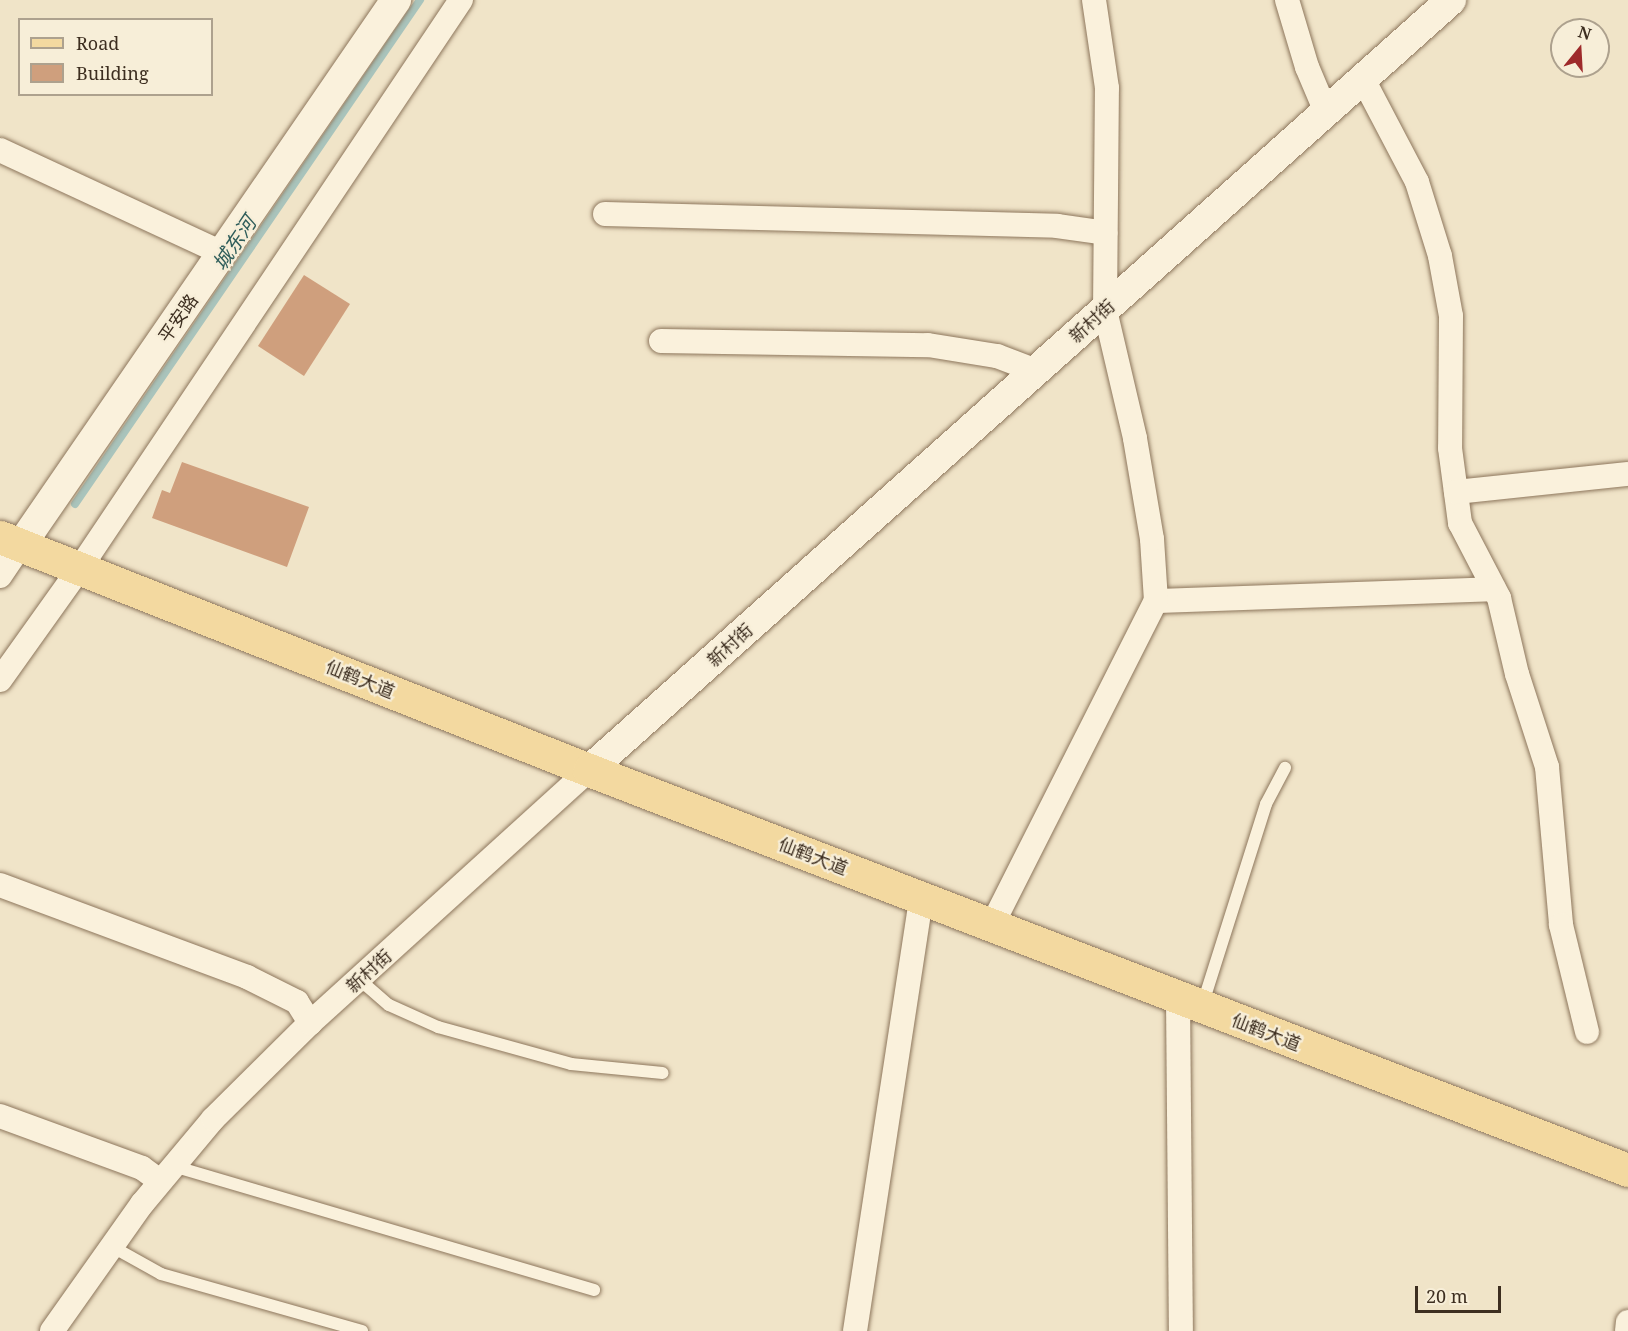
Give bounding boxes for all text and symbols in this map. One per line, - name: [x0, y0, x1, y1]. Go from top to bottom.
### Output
- legend: [18, 18, 213, 96]
- north arrow: [1550, 18, 1610, 78]
- text: N: [1576, 20, 1594, 45]
- text: Road: [76, 31, 119, 55]
- text: Building: [76, 61, 149, 85]
- water label: 城东河: [207, 211, 261, 275]
- street label: 平安路: [154, 290, 202, 346]
- street label: 新村街: [1065, 295, 1119, 347]
- street label: 新村街: [703, 619, 757, 671]
- street label: 仙鹤大道: [323, 656, 397, 702]
- street label: 仙鹤大道: [776, 833, 850, 879]
- street label: 新村街: [342, 945, 396, 997]
- street label: 仙鹤大道: [1229, 1009, 1303, 1055]
- scale bar: [1418, 1274, 1504, 1312]
- text: 20 m: [1426, 1284, 1468, 1308]

